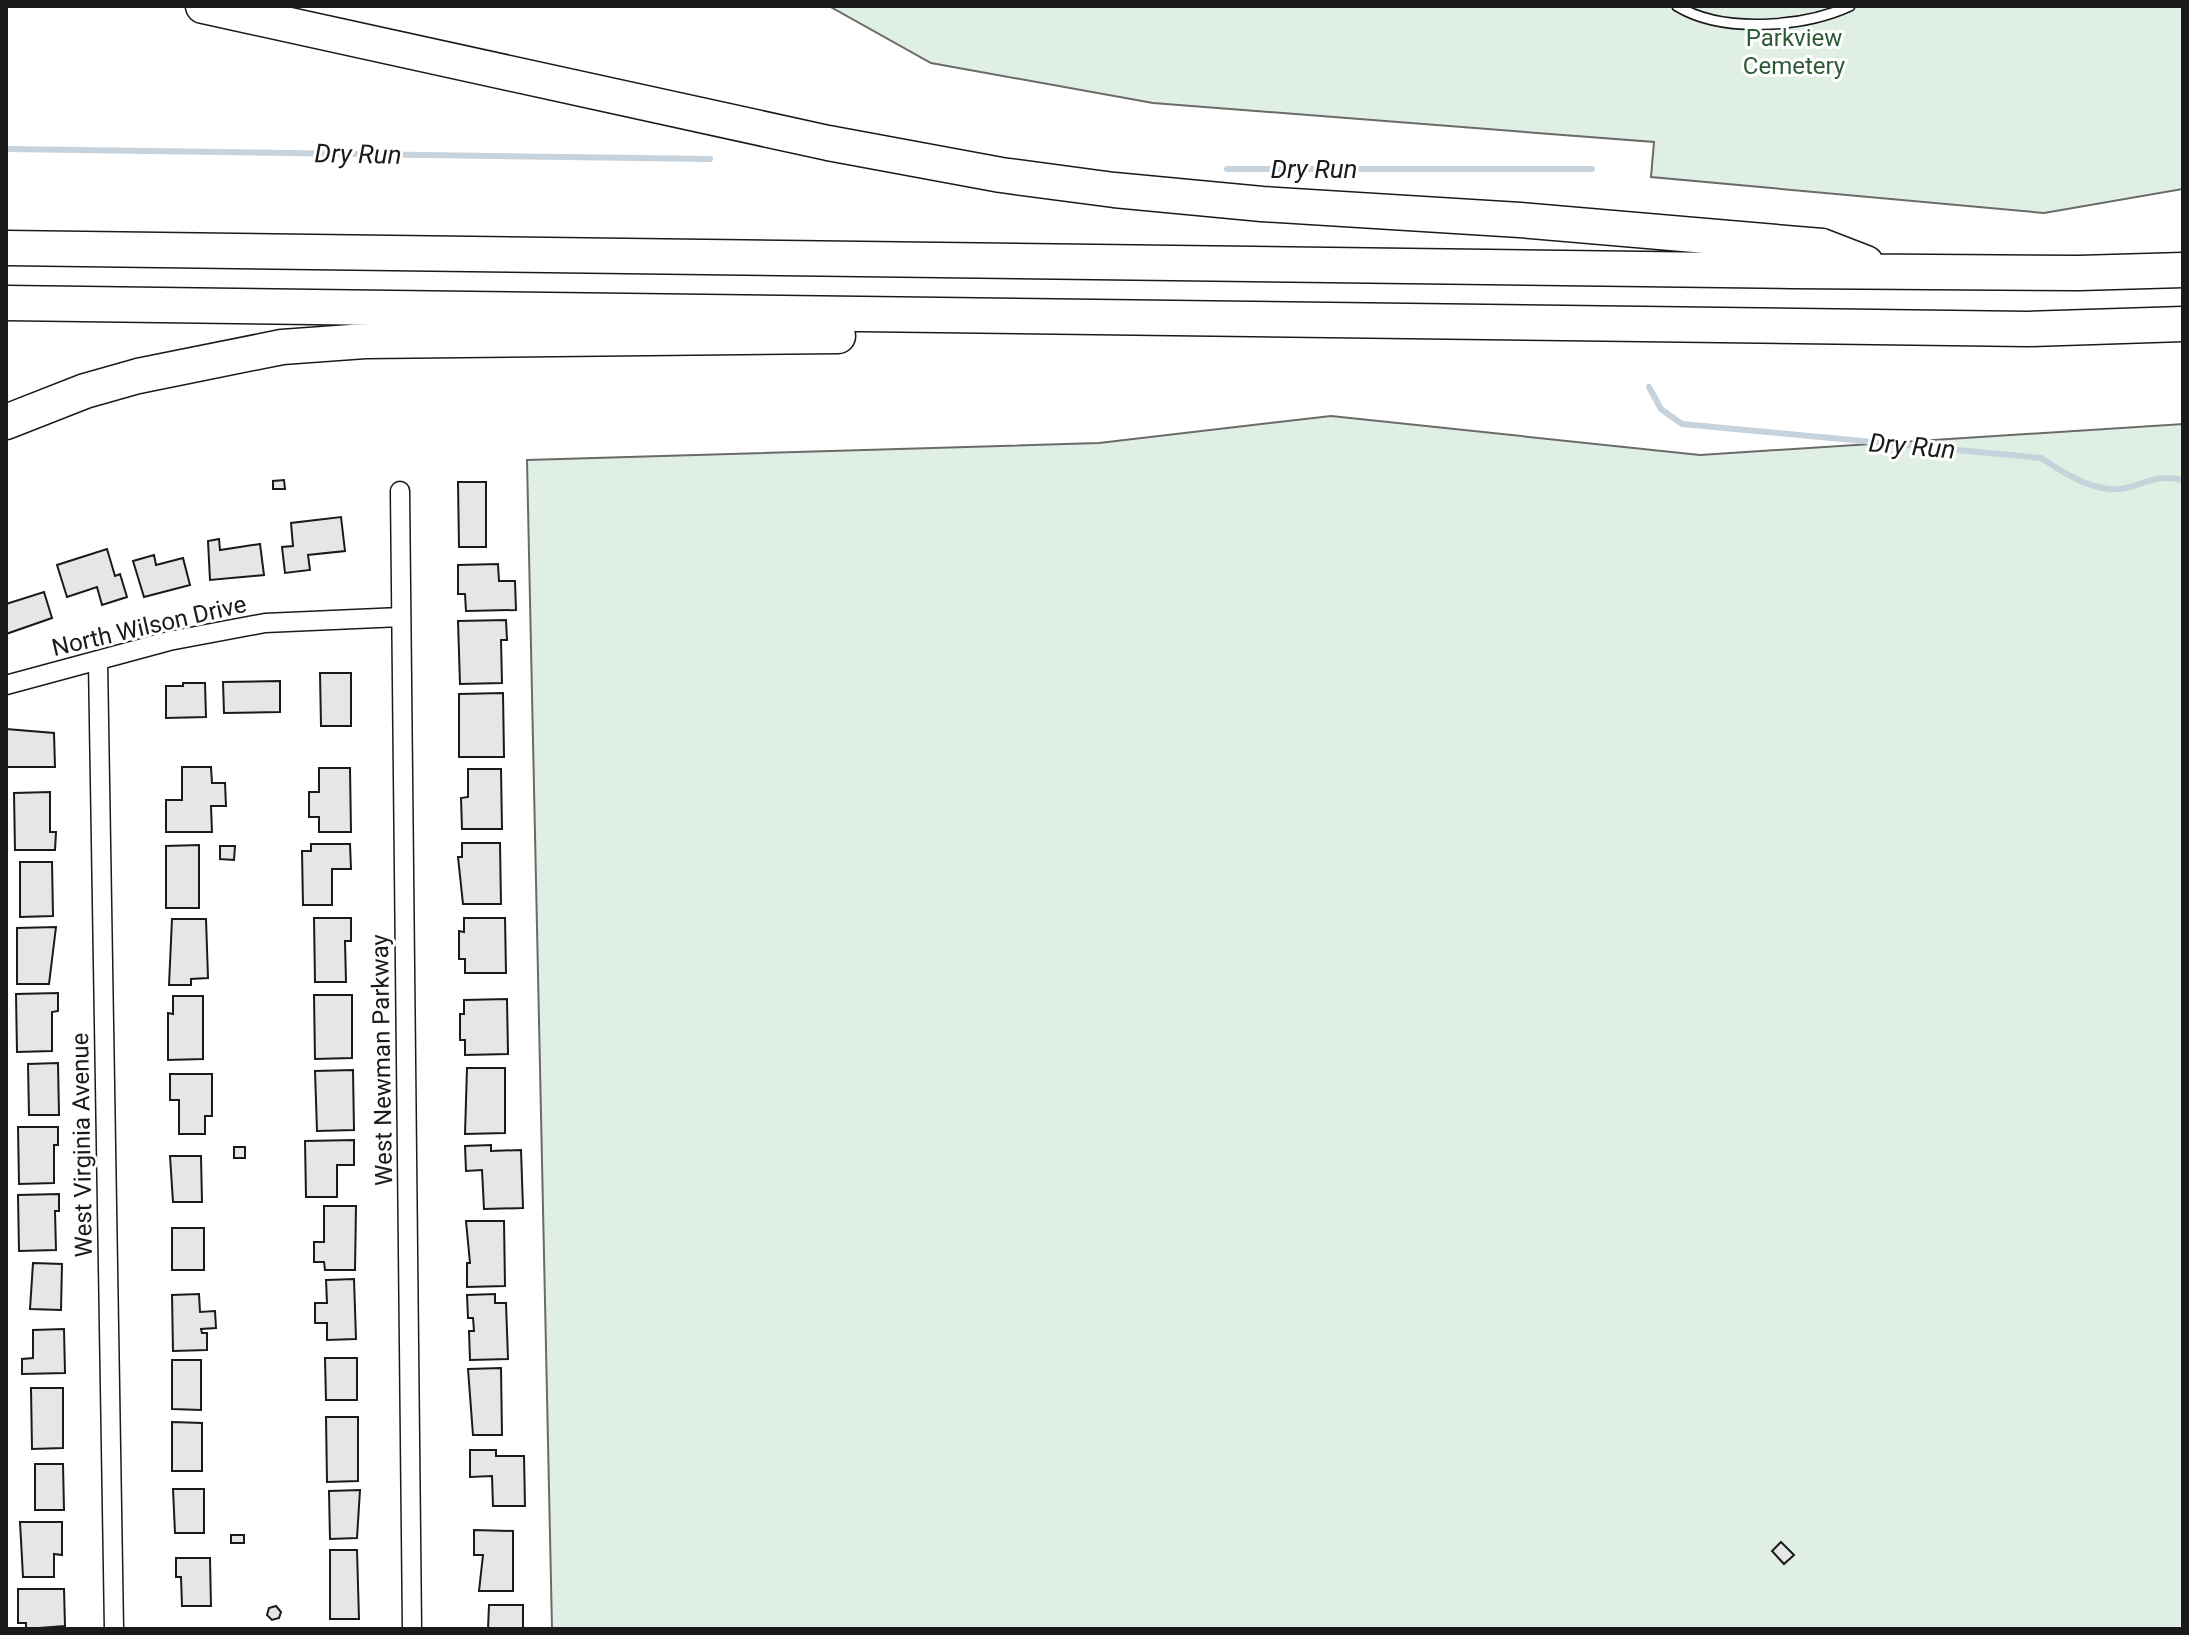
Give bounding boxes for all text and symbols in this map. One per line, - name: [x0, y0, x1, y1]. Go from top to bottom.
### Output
- park label: Parkview Cemetery: [1743, 24, 1846, 80]
- water label: Dry Run: [314, 138, 402, 170]
- water label: Dry Run: [1270, 154, 1358, 184]
- water label: Dry Run: [1867, 427, 1957, 465]
- street label: North Wilson Drive: [49, 590, 249, 662]
- street label: West Newman Parkway: [366, 933, 398, 1186]
- street label: West Virginia Avenue: [66, 1032, 98, 1258]

